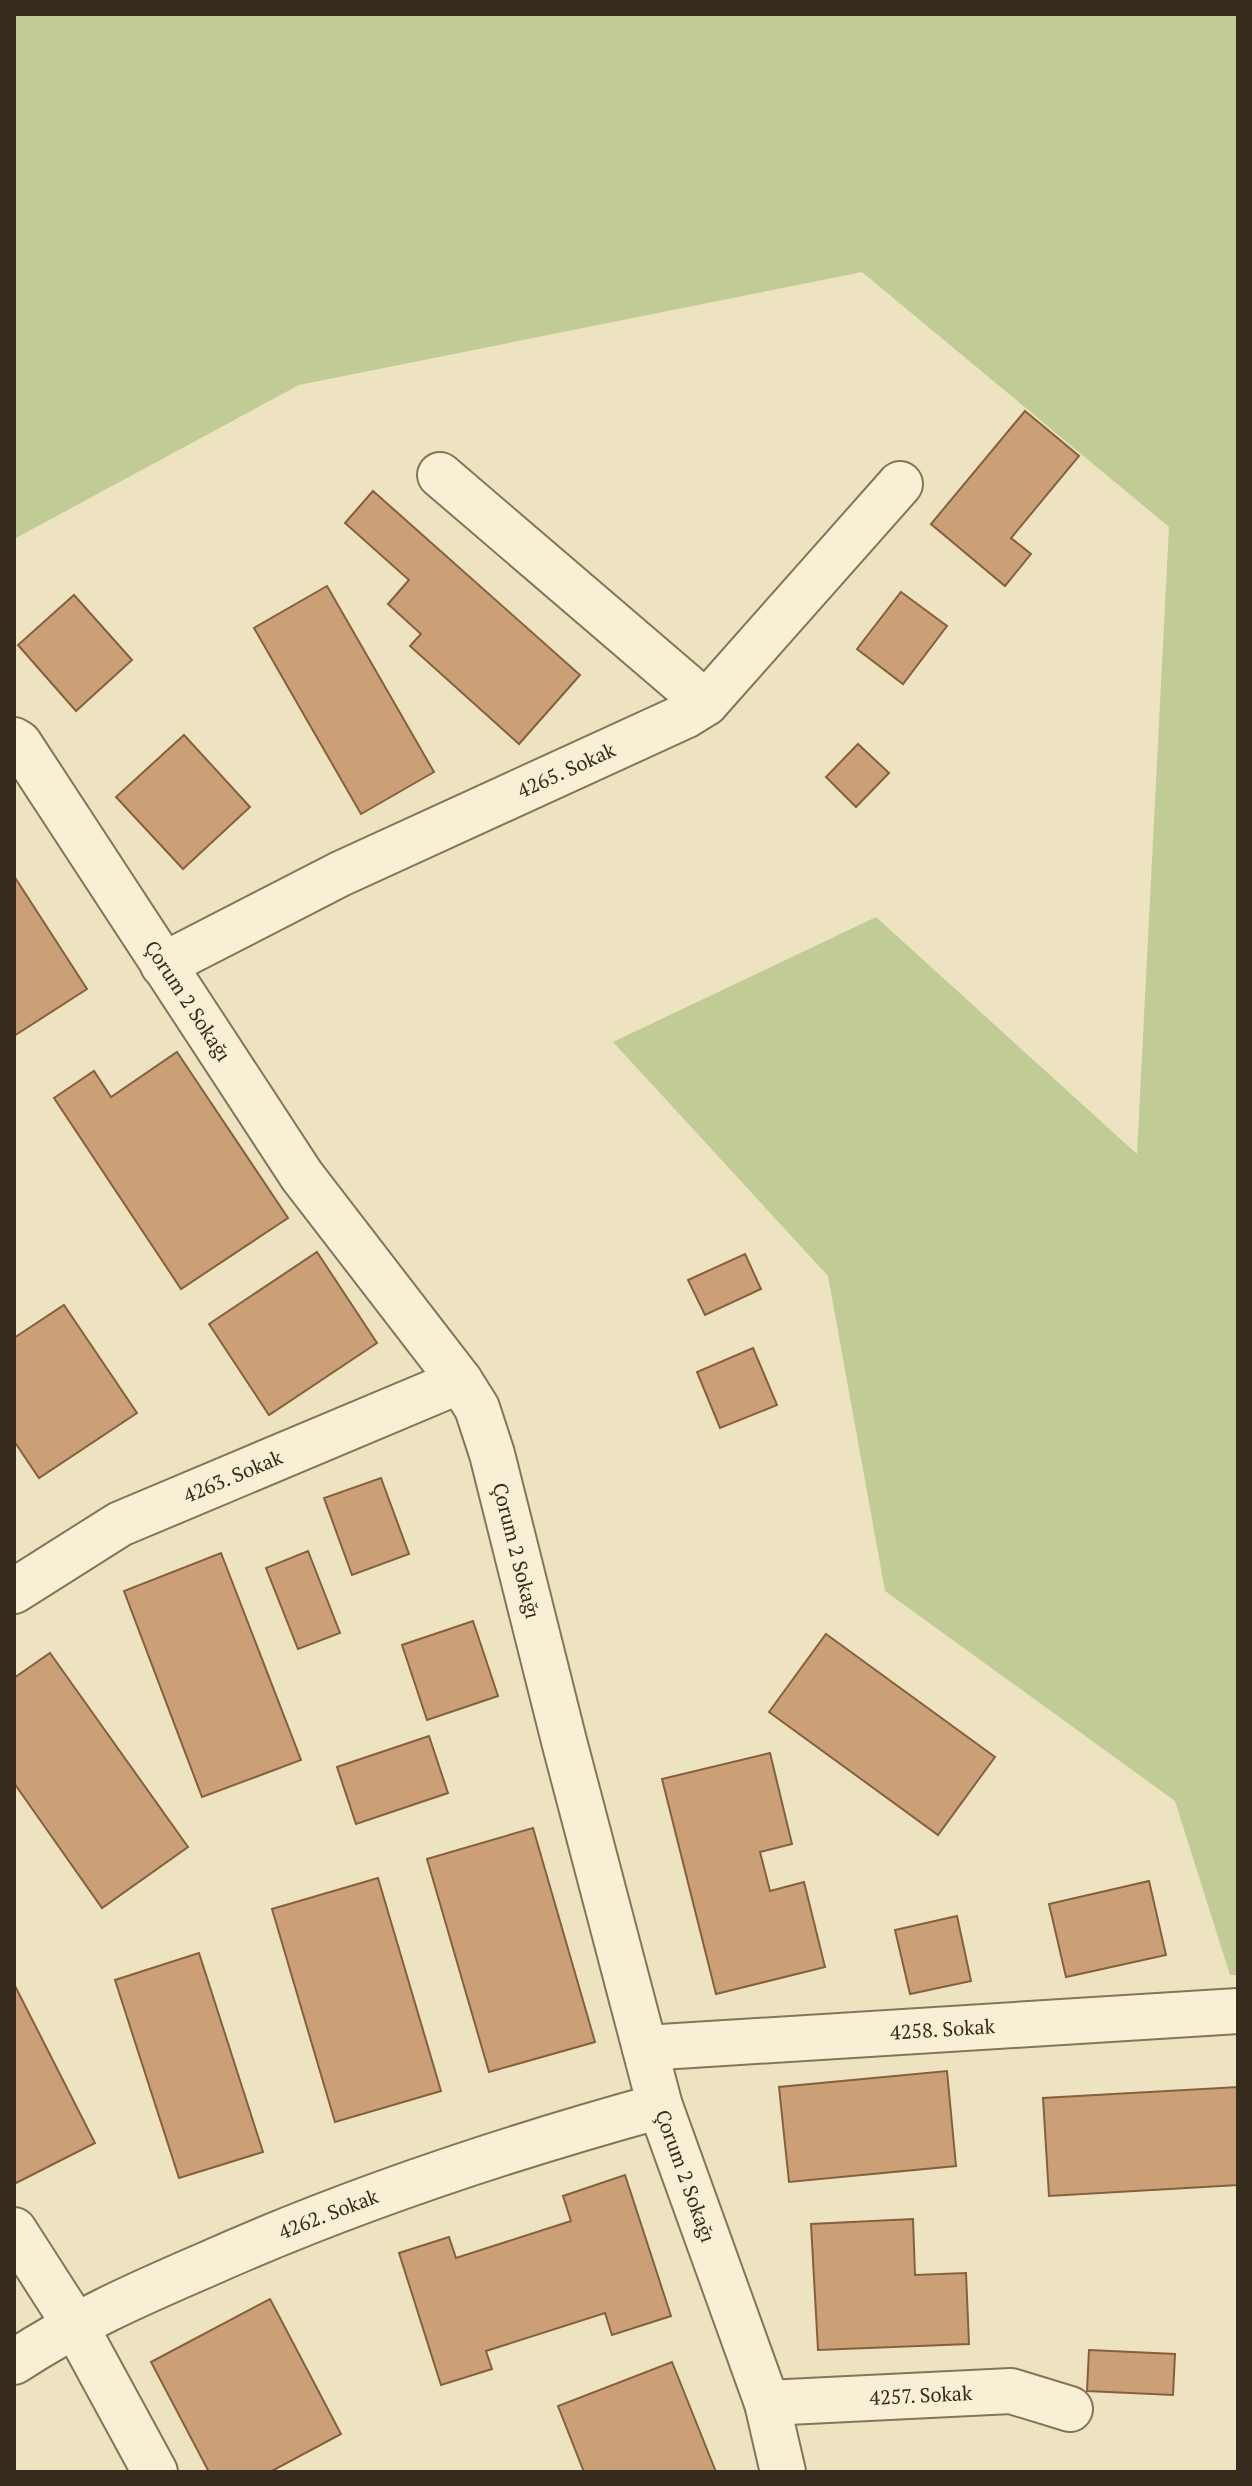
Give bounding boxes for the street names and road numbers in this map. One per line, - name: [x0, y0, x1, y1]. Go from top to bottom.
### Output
- street label: 4265. Sokak: [513, 735, 620, 804]
- street label: Çorum 2 Sokağı: [139, 935, 237, 1066]
- street label: 4263. Sokak: [179, 1443, 287, 1509]
- street label: Çorum 2 Sokağı: [487, 1480, 547, 1621]
- street label: 4258. Sokak: [889, 2012, 996, 2046]
- street label: Çorum 2 Sokağı: [649, 2106, 722, 2246]
- street label: 4262. Sokak: [274, 2182, 383, 2245]
- street label: 4257. Sokak: [869, 2379, 974, 2411]

